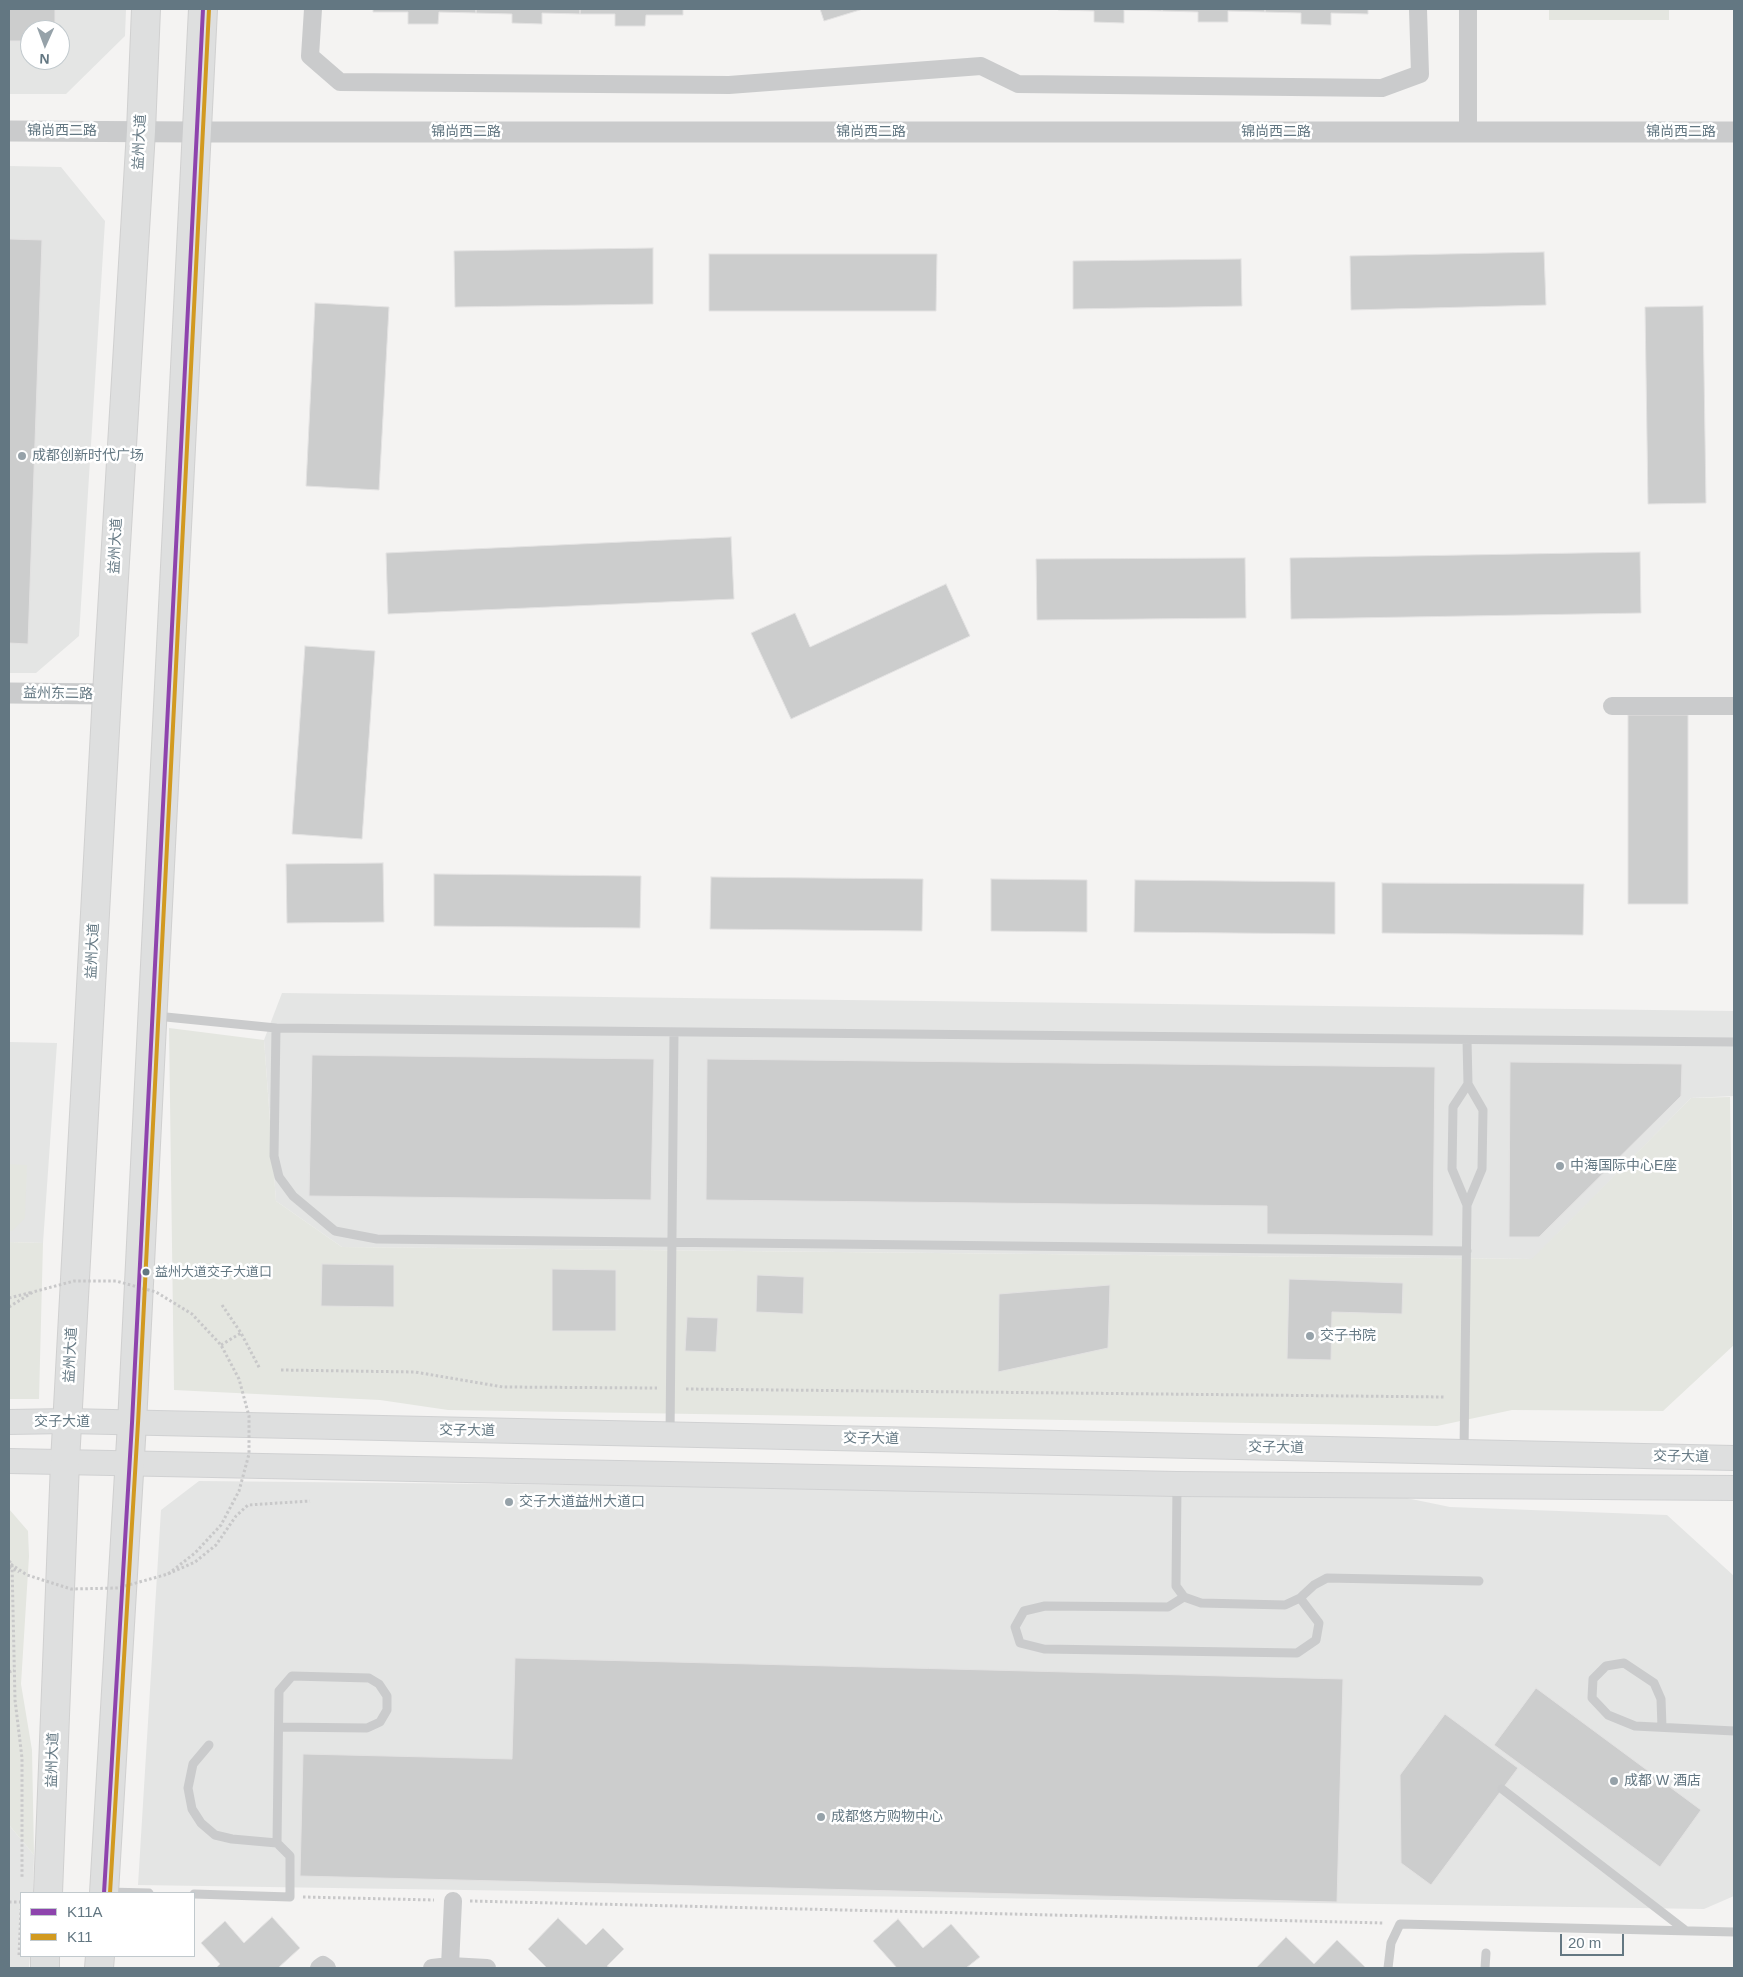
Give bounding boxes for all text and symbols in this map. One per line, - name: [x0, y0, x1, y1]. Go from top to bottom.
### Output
- north arrow: [20, 20, 70, 70]
- text: N: [39, 51, 50, 67]
- street label: 益州大道: [130, 114, 150, 170]
- street label: 锦尚西二路: [27, 123, 97, 139]
- street label: 锦尚西二路: [431, 124, 501, 140]
- street label: 锦尚西二路: [836, 124, 906, 140]
- street label: 锦尚西二路: [1241, 124, 1311, 140]
- street label: 锦尚西二路: [1646, 124, 1716, 140]
- place label: 成都创新时代广场: [32, 448, 144, 464]
- marker: 成都创新时代广场: [16, 450, 28, 462]
- street label: 益州大道: [106, 518, 126, 574]
- street label: 益州东二路: [23, 685, 93, 703]
- street label: 益州大道: [83, 923, 103, 979]
- place label: 中海国际中心E座: [1570, 1158, 1677, 1174]
- marker: 中海国际中心E座: [1554, 1160, 1566, 1172]
- place label: 益州大道交子大道口: [155, 1264, 272, 1280]
- marker: 益州大道交子大道口: [141, 1267, 151, 1277]
- street label: 益州大道: [61, 1327, 81, 1383]
- place label: 交子书院: [1320, 1328, 1376, 1344]
- marker: 交子书院: [1304, 1330, 1316, 1342]
- street label: 交子大道: [34, 1414, 90, 1430]
- street label: 交子大道: [439, 1422, 495, 1440]
- street label: 交子大道: [843, 1430, 899, 1448]
- street label: 交子大道: [1248, 1439, 1304, 1457]
- street label: 交子大道: [1653, 1448, 1709, 1466]
- place label: 交子大道益州大道口: [519, 1494, 645, 1510]
- marker: 交子大道益州大道口: [503, 1496, 515, 1508]
- street label: 益州大道: [44, 1732, 62, 1788]
- place label: 成都 W 酒店: [1624, 1773, 1701, 1789]
- marker: 成都 W 酒店: [1608, 1775, 1620, 1787]
- place label: 成都悠方购物中心: [831, 1809, 943, 1825]
- marker: 成都悠方购物中心: [815, 1811, 827, 1823]
- legend: [20, 1892, 195, 1957]
- text: K11A: [67, 1903, 103, 1920]
- scale bar: [1563, 1924, 1627, 1956]
- text: K11: [67, 1928, 93, 1945]
- text: 20 m: [1568, 1934, 1601, 1951]

